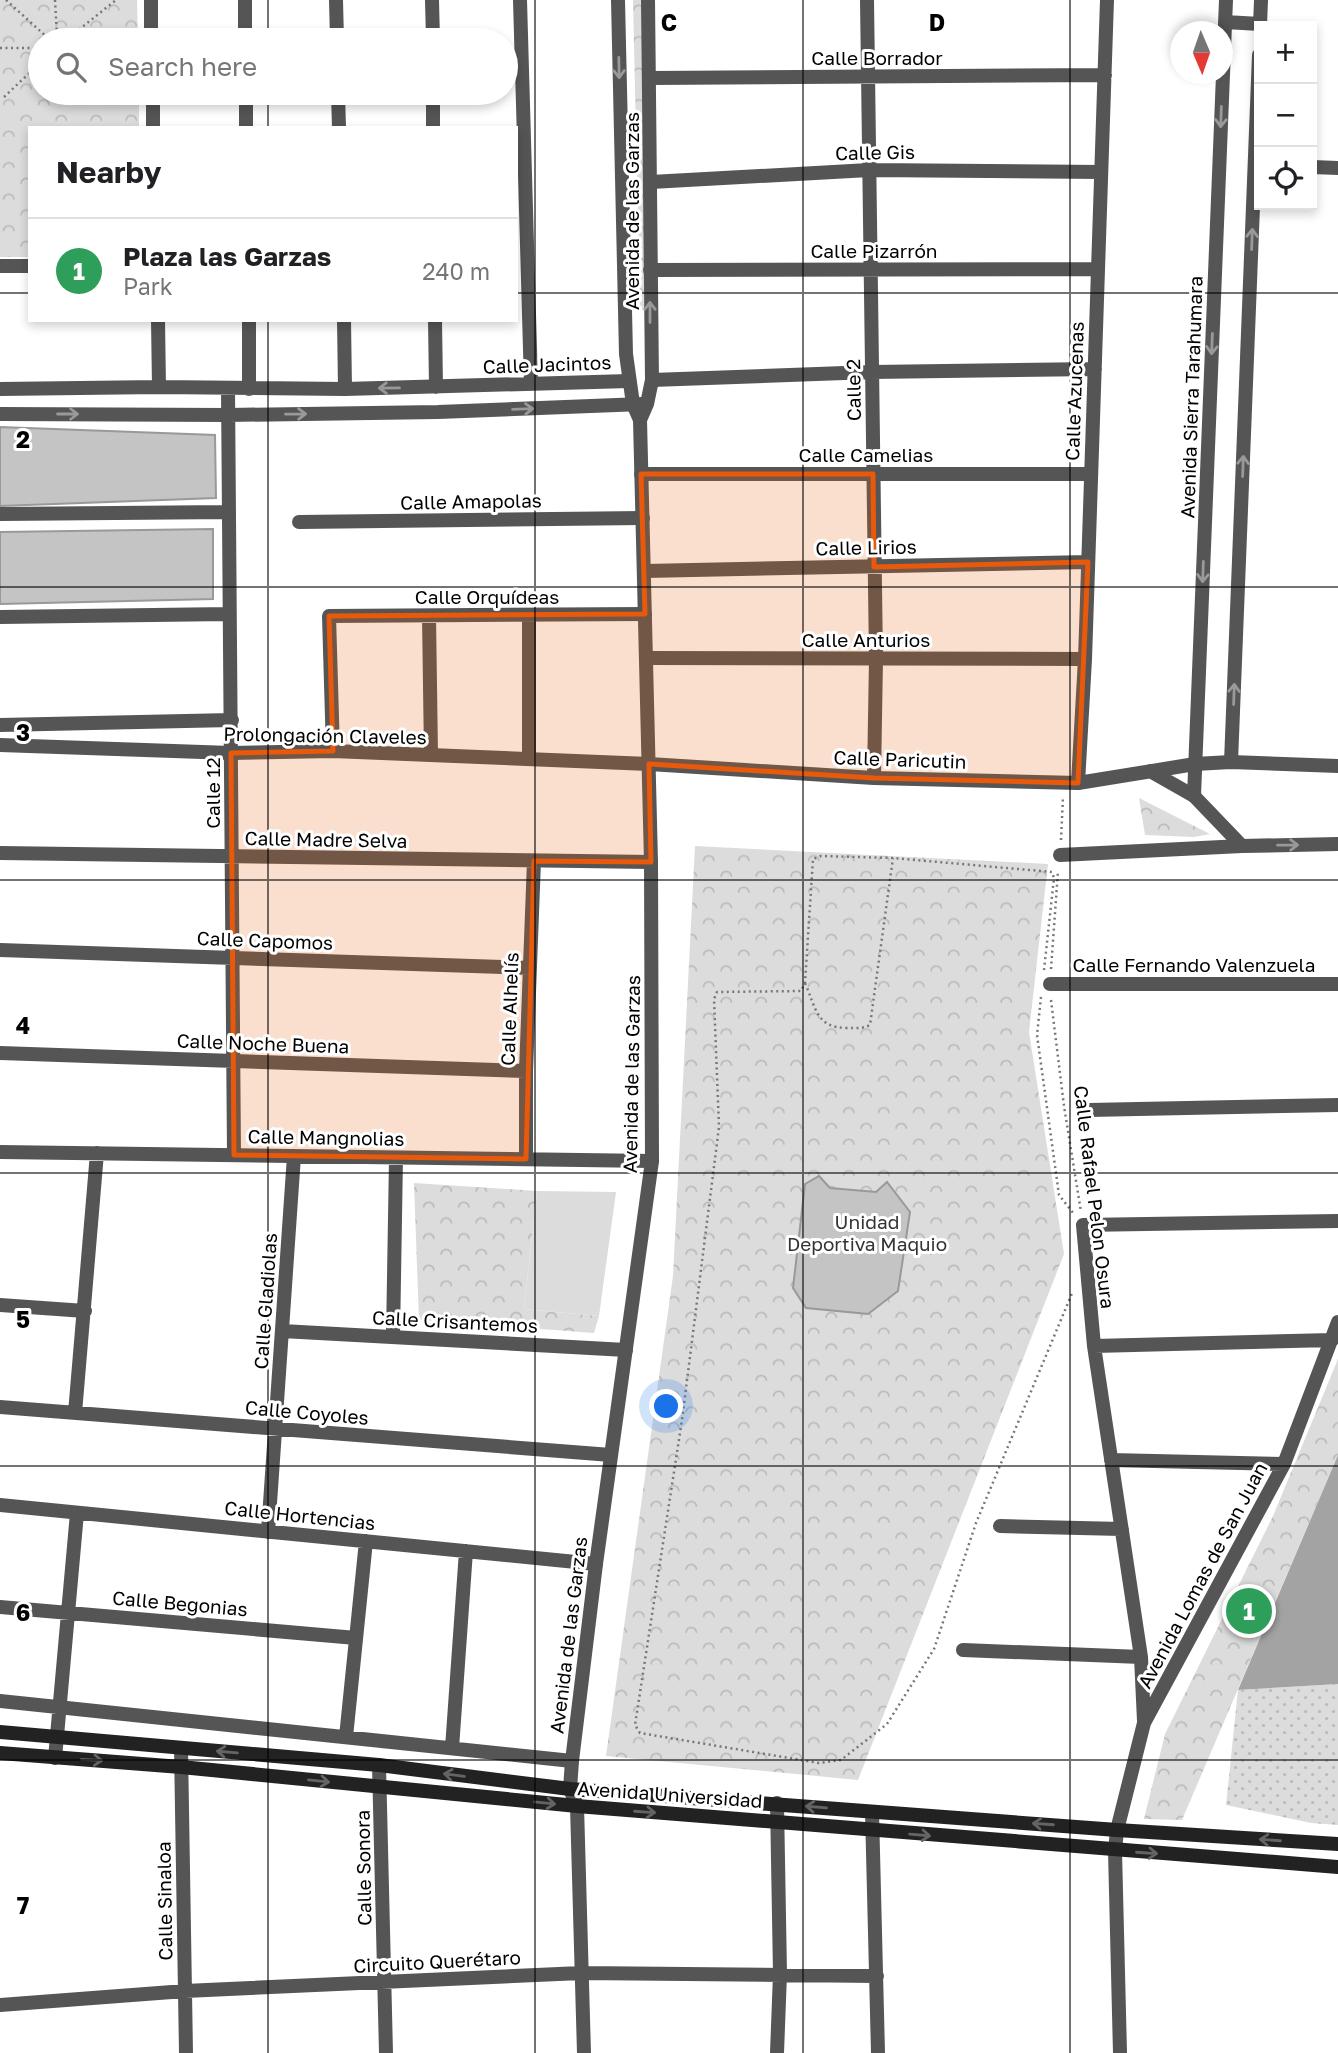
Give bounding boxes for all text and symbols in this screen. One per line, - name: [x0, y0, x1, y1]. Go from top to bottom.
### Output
- text: C: [661, 8, 677, 36]
- text: D: [929, 8, 945, 36]
- north arrow: [1170, 21, 1233, 84]
- map controls: [1254, 21, 1317, 210]
- button: +: [1254, 21, 1317, 84]
- search box: [28, 28, 518, 105]
- street label: Calle Borrador: [811, 46, 943, 69]
- icon: search: [52, 48, 90, 86]
- text: Search here: [108, 51, 257, 82]
- one-way arrow: [613, 56, 626, 79]
- button: −: [1254, 84, 1317, 147]
- one-way arrow: [1215, 105, 1228, 128]
- street label: Avenida de las Garzas: [620, 112, 643, 310]
- street label: Calle Gis: [835, 140, 915, 164]
- button: locate: [1254, 147, 1317, 210]
- text: Nearby: [56, 154, 161, 190]
- one-way arrow: [1245, 228, 1258, 251]
- street label: Calle Pizarrón: [810, 239, 938, 262]
- text: Plaza las Garzas: [123, 241, 331, 272]
- text: 1: [73, 257, 85, 285]
- text: 240 m: [422, 257, 490, 285]
- text: Park: [123, 272, 173, 300]
- street label: Avenida Sierra Tarahumara: [1175, 275, 1207, 519]
- one-way arrow: [644, 300, 657, 323]
- street label: Calle Azucenas: [1060, 321, 1088, 461]
- one-way arrow: [1206, 333, 1219, 356]
- street label: Calle Jacintos: [482, 350, 612, 378]
- street label: Calle 2: [841, 359, 865, 421]
- one-way arrow: [378, 382, 401, 395]
- one-way arrow: [511, 402, 534, 415]
- one-way arrow: [56, 407, 79, 421]
- one-way arrow: [284, 407, 307, 421]
- text: 2: [16, 425, 30, 453]
- street label: Calle Camelias: [799, 443, 933, 466]
- one-way arrow: [1236, 455, 1249, 478]
- street label: Calle Amapolas: [400, 488, 542, 514]
- street label: Calle Lirios: [815, 535, 917, 559]
- one-way arrow: [1196, 560, 1209, 583]
- street label: Calle Orquídeas: [415, 585, 559, 608]
- street label: Calle Anturios: [802, 628, 930, 651]
- one-way arrow: [1227, 682, 1240, 705]
- text: 3: [16, 718, 30, 746]
- street label: Prolongación Claveles: [223, 722, 427, 748]
- street label: Calle Paricutin: [833, 745, 967, 773]
- street label: Calle 12: [201, 757, 224, 829]
- street label: Calle Madre Selva: [244, 826, 408, 852]
- one-way arrow: [1276, 839, 1299, 852]
- street label: Calle Capomos: [196, 926, 334, 954]
- street label: Calle Alhelís: [496, 952, 522, 1066]
- street label: Calle Fernando Valenzuela: [1073, 953, 1315, 976]
- street label: Avenida de las Garzas: [618, 975, 644, 1173]
- text: 4: [16, 1011, 30, 1039]
- street label: Calle Noche Buena: [176, 1028, 350, 1058]
- street label: Calle Rafael Pelon Osura: [1070, 1084, 1120, 1310]
- street label: Calle Mangnolias: [247, 1124, 405, 1150]
- park label: Unidad Deportiva Maquio: [787, 1210, 947, 1255]
- street label: Calle Gladiolas: [249, 1232, 281, 1370]
- text: 5: [16, 1305, 30, 1333]
- street label: Calle Crisantemos: [371, 1305, 539, 1337]
- your location: [649, 1389, 683, 1423]
- street label: Calle Coyoles: [244, 1395, 370, 1429]
- street label: Avenida Lomas de San Juan: [1133, 1458, 1271, 1692]
- street label: Calle Hortencias: [223, 1496, 377, 1534]
- street label: Avenida de las Garzas: [545, 1535, 591, 1735]
- pin: 1: [1226, 1585, 1272, 1637]
- street label: Calle Begonias: [111, 1586, 249, 1620]
- text: 6: [16, 1598, 30, 1626]
- one-way arrow: [217, 1746, 239, 1759]
- one-way arrow: [81, 1753, 104, 1766]
- one-way arrow: [443, 1768, 466, 1781]
- one-way arrow: [307, 1775, 330, 1788]
- street label: Avenida Universidad: [577, 1776, 763, 1812]
- one-way arrow: [534, 1797, 556, 1810]
- one-way arrow: [805, 1800, 828, 1813]
- one-way arrow: [633, 1806, 655, 1819]
- street label: Calle Sonora: [350, 1810, 376, 1926]
- one-way arrow: [1032, 1818, 1055, 1831]
- one-way arrow: [908, 1829, 931, 1842]
- one-way arrow: [1259, 1833, 1282, 1846]
- street label: Calle Sinaloa: [151, 1841, 177, 1961]
- one-way arrow: [1135, 1847, 1158, 1860]
- text: 7: [17, 1891, 29, 1919]
- street label: Circuito Querétaro: [353, 1945, 521, 1977]

